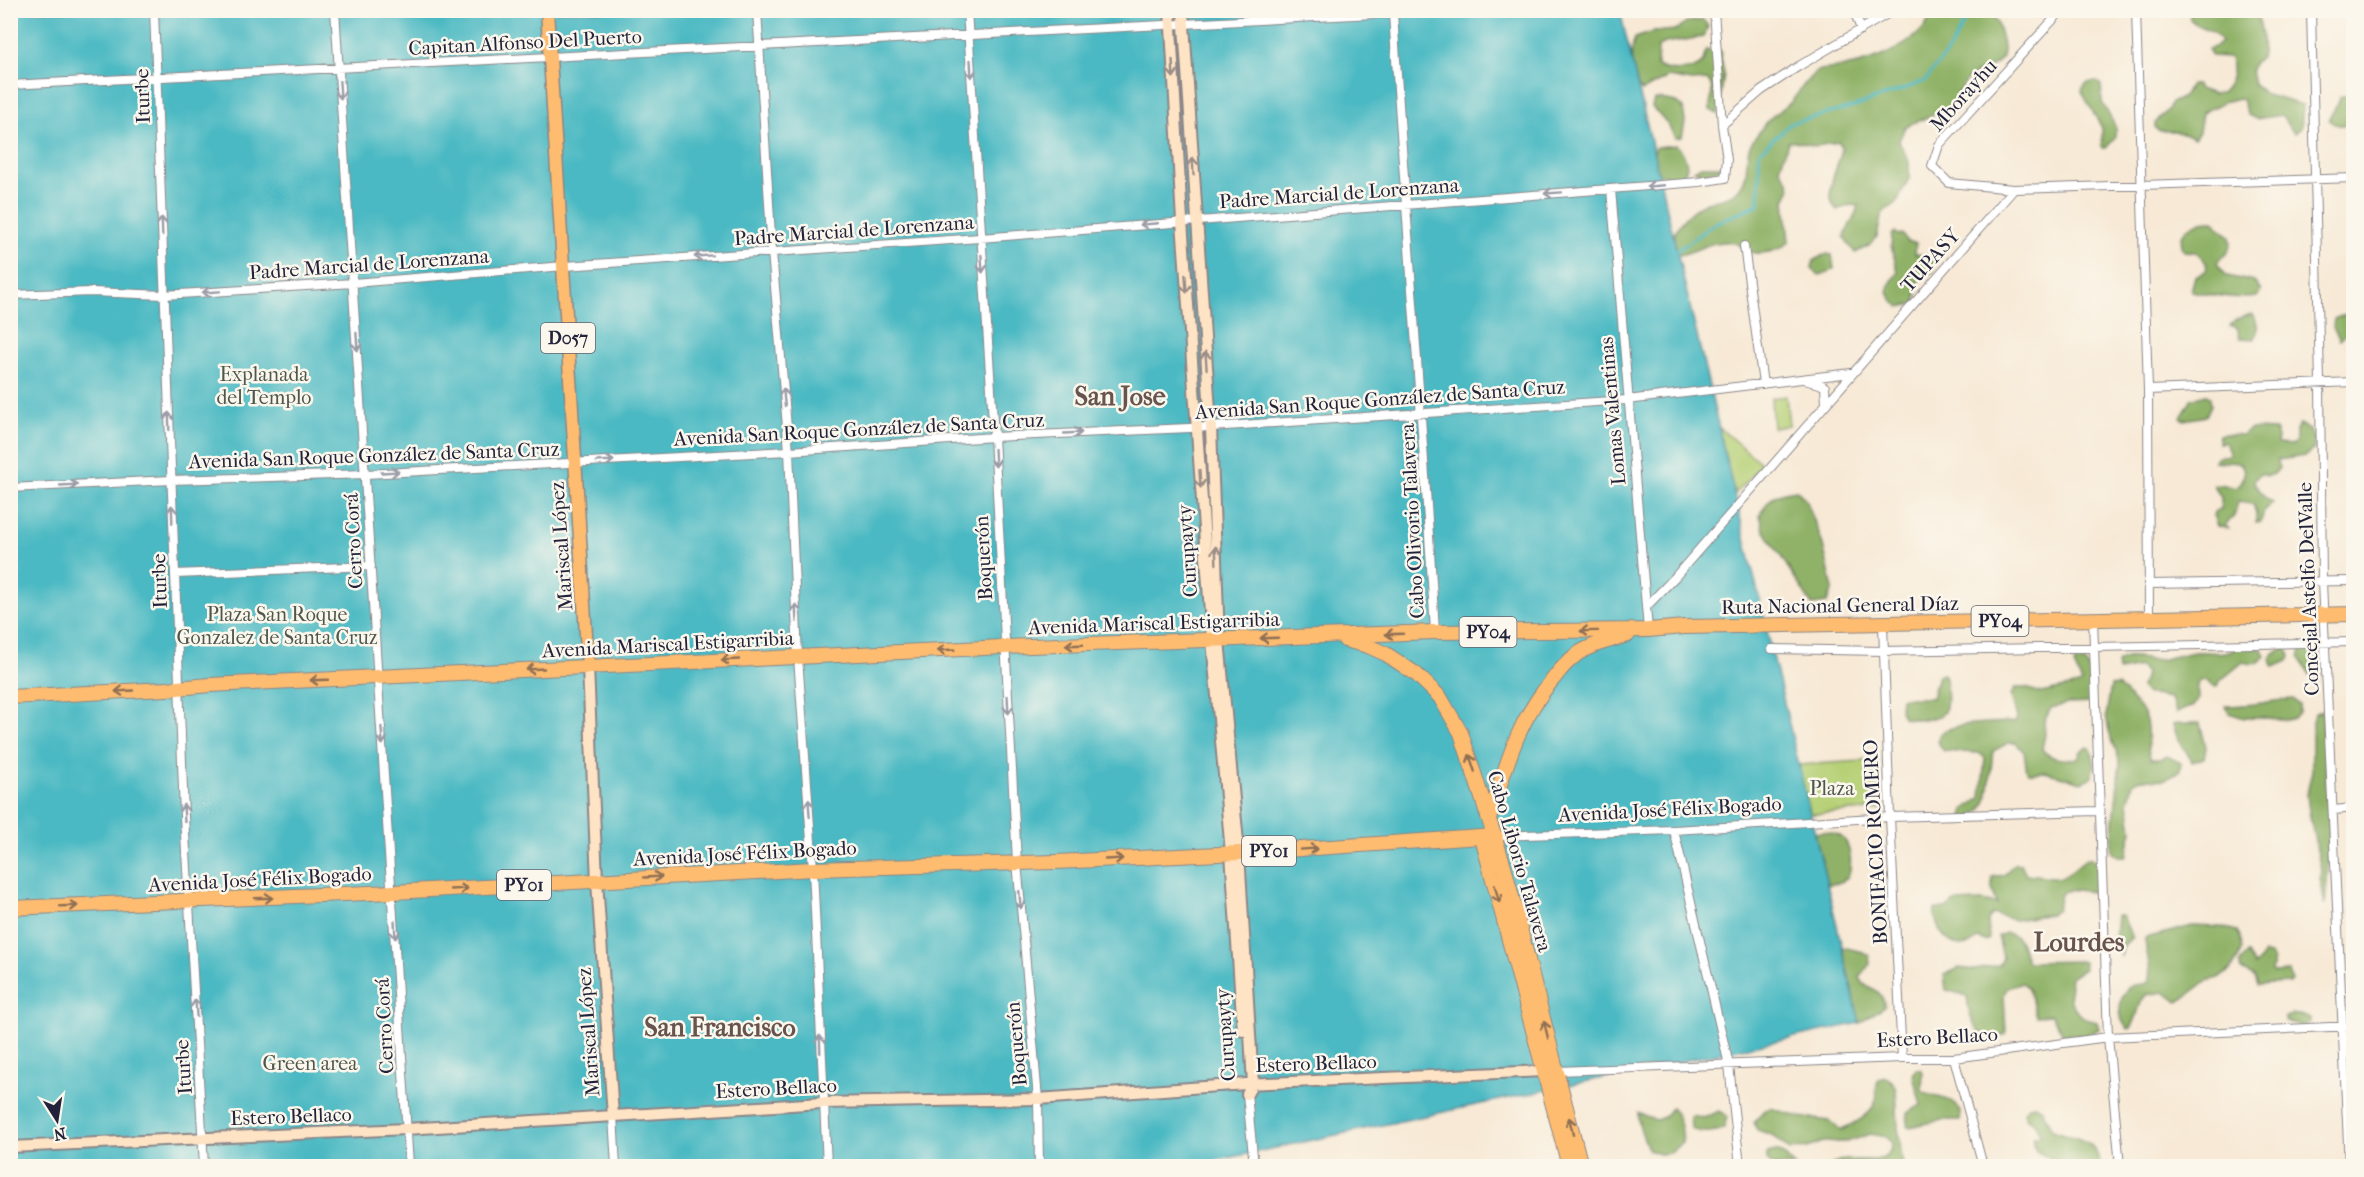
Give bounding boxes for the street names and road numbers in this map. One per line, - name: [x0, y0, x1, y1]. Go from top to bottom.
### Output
- street label: Capitan Alfonso Del Puerto: [408, 25, 642, 60]
- street label: Mborayhu: [1925, 54, 2002, 136]
- street label: Iturbe: [130, 68, 155, 124]
- street label: Padre Marcial de Lorenzana: [1218, 174, 1461, 213]
- street label: Padre Marcial de Lorenzana: [733, 211, 976, 250]
- street label: TUPASY: [1896, 223, 1966, 297]
- street label: Padre Marcial de Lorenzana: [248, 245, 491, 284]
- road number: D057: [541, 323, 595, 353]
- street label: Lomas Valentinas: [1595, 336, 1630, 486]
- street label: Avenida San Roque González de Santa Cruz: [1193, 375, 1566, 424]
- street label: Avenida San Roque González de Santa Cruz: [672, 408, 1045, 451]
- street label: Cabo Olivorio Talavera: [1396, 422, 1429, 619]
- street label: Avenida San Roque González de Santa Cruz: [187, 438, 560, 473]
- street label: Mariscal López: [546, 481, 577, 611]
- street label: Concejal Astelfo DelValle: [2293, 482, 2324, 696]
- street label: Cerro Corá: [339, 492, 367, 589]
- street label: Curupayty: [1173, 502, 1202, 598]
- street label: Boquerón: [970, 515, 997, 601]
- street label: Iturbe: [147, 553, 172, 609]
- street label: Ruta Nacional General Díaz: [1721, 592, 1959, 619]
- road number: PY04: [1972, 606, 2028, 636]
- street label: Avenida Mariscal Estigarribia: [1027, 608, 1281, 639]
- road number: PY04: [1460, 617, 1516, 647]
- street label: Avenida Mariscal Estigarribia: [541, 626, 795, 663]
- street label: BONIFACIO ROMERO: [1859, 739, 1892, 945]
- street label: Cabo Liborio Talavera: [1483, 768, 1557, 955]
- street label: Avenida José Félix Bogado: [1557, 792, 1782, 827]
- street label: Avenida José Félix Bogado: [632, 836, 857, 871]
- road number: PY01: [1242, 836, 1296, 866]
- street label: Avenida José Félix Bogado: [147, 862, 372, 897]
- road number: PY01: [497, 870, 551, 900]
- street label: Mariscal López: [573, 967, 604, 1097]
- street label: Cerro Corá: [370, 977, 398, 1074]
- street label: Curupayty: [1211, 986, 1240, 1082]
- street label: Boquerón: [1001, 1000, 1032, 1087]
- street label: Estero Bellaco: [1876, 1023, 1998, 1052]
- street label: Iturbe: [170, 1039, 197, 1095]
- street label: Estero Bellaco: [1255, 1050, 1377, 1077]
- street label: Estero Bellaco: [715, 1074, 837, 1103]
- street label: Estero Bellaco: [230, 1103, 352, 1130]

